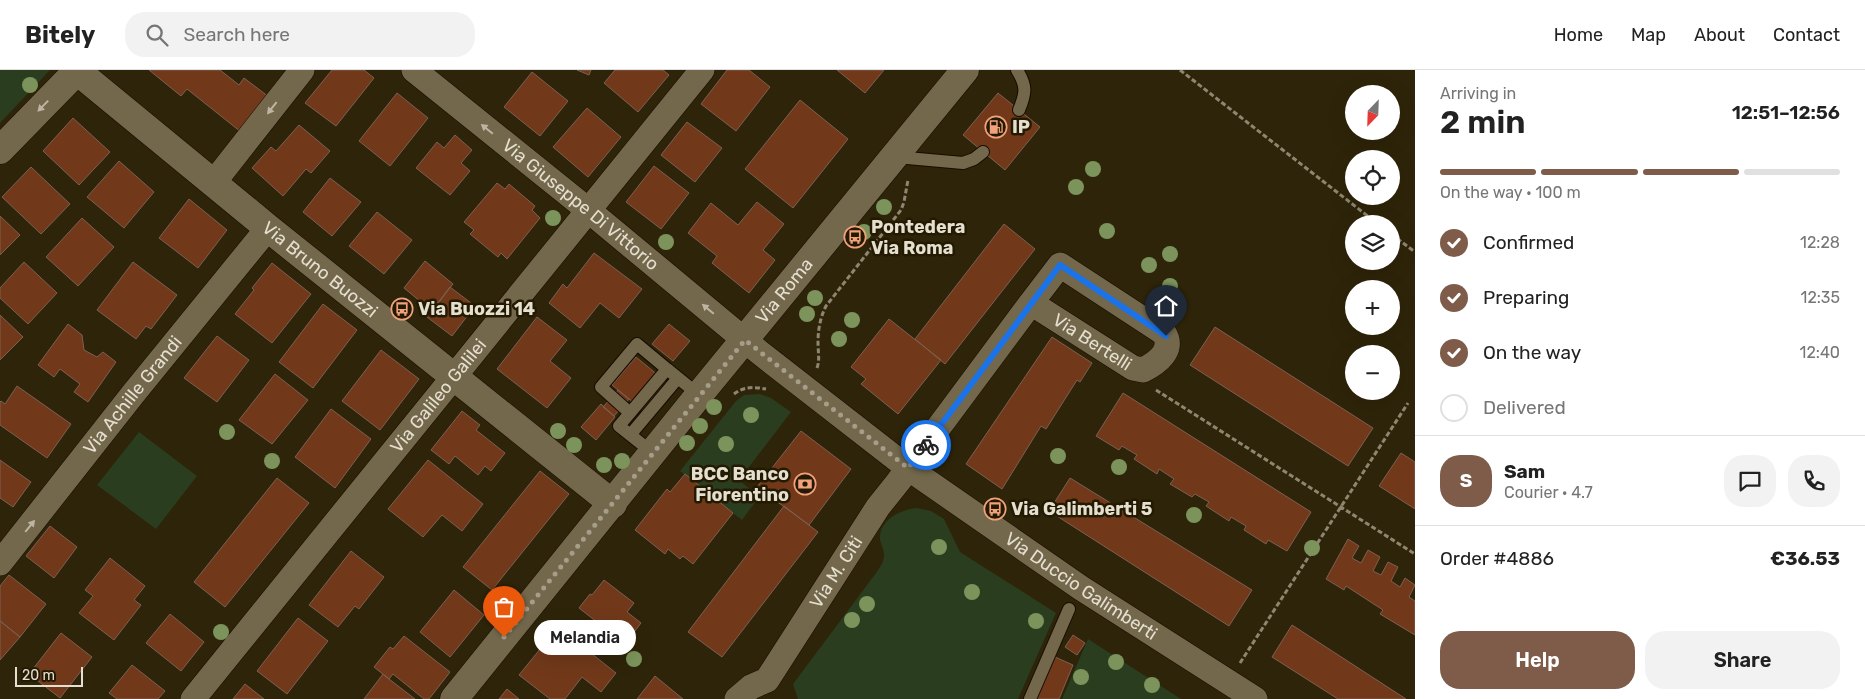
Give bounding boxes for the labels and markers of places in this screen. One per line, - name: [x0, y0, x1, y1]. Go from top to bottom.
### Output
- fuel station icon: IP: [984, 115, 1008, 139]
- place label: IP: [1012, 116, 1030, 138]
- place label: Pontedera Via Roma: [871, 216, 965, 259]
- bus stop icon: Pontedera Via Roma: [843, 225, 867, 249]
- pin: [1145, 285, 1187, 336]
- bus stop icon: Via Buozzi 14: [390, 297, 414, 321]
- place label: Via Buozzi 14: [418, 298, 535, 320]
- place label: BCC Banco Fiorentino: [691, 463, 789, 506]
- bank icon: BCC Banco Fiorentino: [793, 472, 817, 496]
- bus stop icon: Via Galimberti 5: [983, 497, 1007, 521]
- place label: Via Galimberti 5: [1011, 498, 1153, 520]
- pin: [483, 586, 525, 637]
- callout: Melandia: [534, 620, 636, 654]

